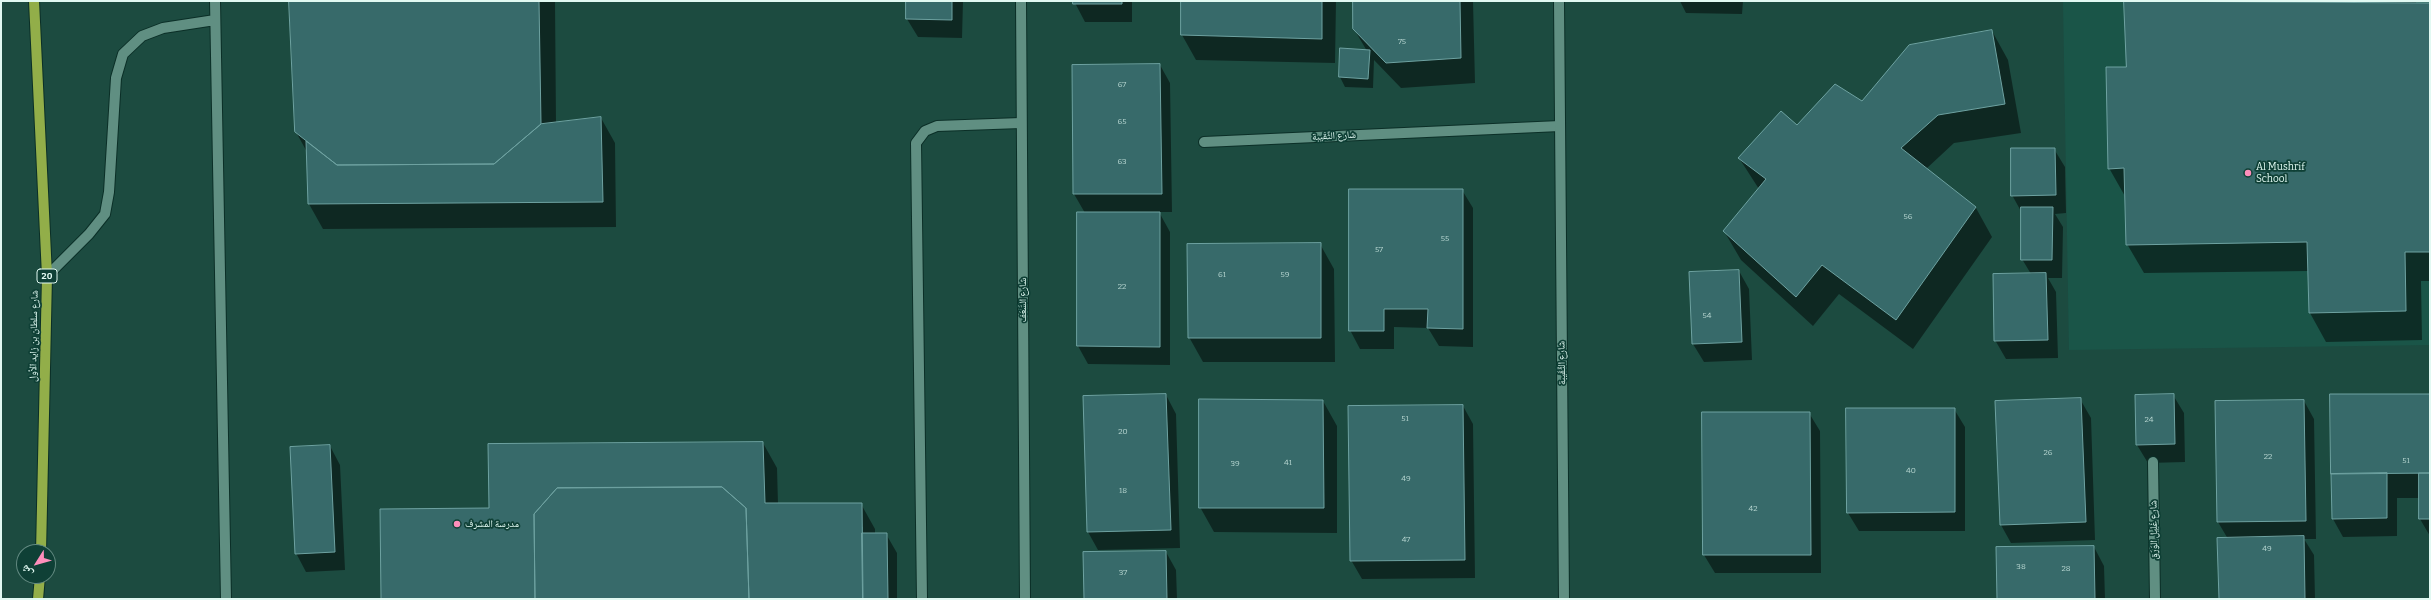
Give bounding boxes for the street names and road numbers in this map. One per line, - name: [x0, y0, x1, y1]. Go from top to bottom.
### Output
- street label: شارع الثِّقَيبة: [1312, 129, 1356, 143]
- road number: 20: [37, 269, 57, 283]
- street label: شارع السَّعَف: [1017, 278, 1029, 322]
- street label: شارع سلطان بن زايد الأول: [27, 290, 41, 382]
- street label: شارع الثِّقَيبة: [1556, 341, 1568, 385]
- street label: شارع غَلِيل الوَرَق: [2147, 500, 2161, 560]

